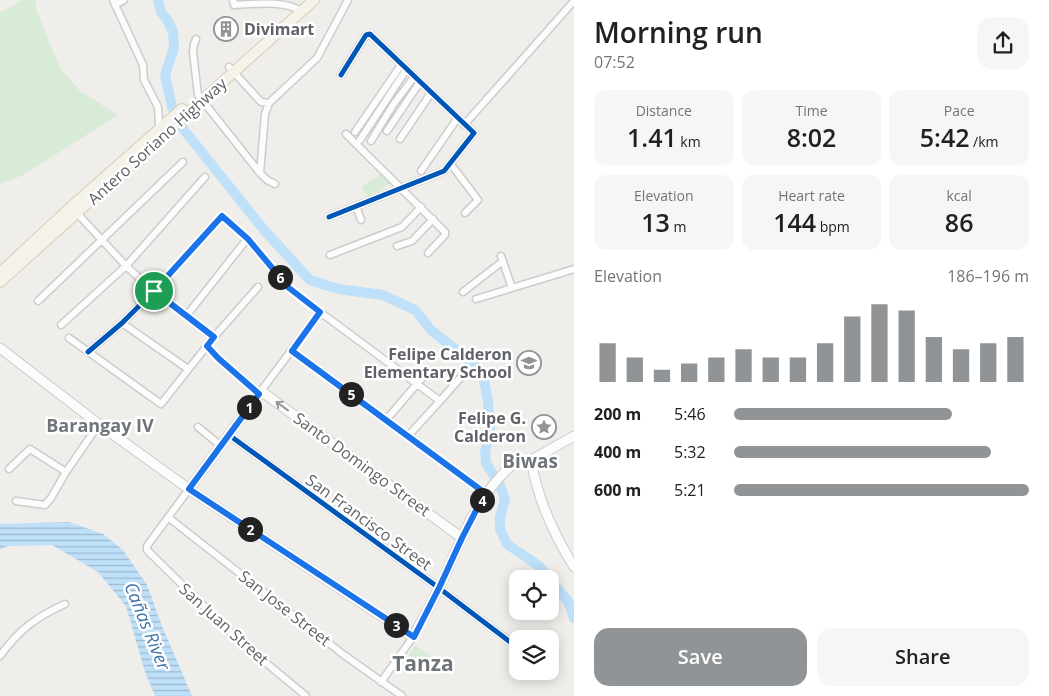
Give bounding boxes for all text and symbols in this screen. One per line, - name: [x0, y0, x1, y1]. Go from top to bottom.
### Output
- text: Morning run: [594, 13, 763, 51]
- building icon: Divimart: [213, 16, 239, 42]
- button: share: [977, 17, 1029, 69]
- place label: Divimart: [244, 18, 314, 40]
- text: 07:52: [594, 51, 635, 73]
- street label: Antero Soriano Highway: [83, 72, 232, 209]
- text: Distance: [636, 101, 692, 120]
- text: Time: [795, 101, 828, 120]
- text: Pace: [944, 101, 975, 120]
- text: 1.41: [627, 120, 677, 154]
- text: 8:02: [787, 120, 836, 154]
- text: 5:42: [920, 120, 969, 154]
- text: km: [677, 132, 701, 151]
- text: /km: [969, 132, 999, 151]
- text: Elevation: [634, 186, 694, 205]
- text: Heart rate: [778, 186, 845, 205]
- text: kcal: [946, 186, 972, 205]
- text: 13: [641, 205, 670, 239]
- text: 144: [773, 205, 816, 239]
- text: 86: [945, 205, 973, 239]
- text: m: [670, 217, 686, 236]
- text: bpm: [816, 217, 850, 236]
- pin: 6: [268, 264, 292, 290]
- text: Elevation: [594, 265, 662, 287]
- text: 186–196 m: [947, 265, 1029, 287]
- text: 6: [276, 268, 285, 287]
- pin: [133, 270, 175, 312]
- icon: arrive: [140, 277, 168, 305]
- place label: Felipe Calderon Elementary School: [364, 343, 512, 383]
- school or university icon: Felipe Calderon Elementary School: [516, 350, 542, 376]
- pin: 5: [338, 382, 364, 406]
- text: 5: [347, 385, 356, 404]
- pin: 1: [236, 394, 262, 420]
- text: 1: [245, 398, 254, 417]
- one-way arrow: [276, 400, 289, 411]
- text: 200 m: [594, 403, 641, 425]
- text: 5:46: [674, 403, 706, 425]
- street label: Santo Domingo Street: [289, 407, 435, 521]
- place label: Felipe G. Calderon: [454, 407, 526, 447]
- district label: Barangay IV: [46, 413, 154, 437]
- place icon: Felipe G. Calderon: [531, 414, 557, 440]
- text: 400 m: [594, 441, 641, 463]
- text: 5:32: [674, 441, 706, 463]
- district label: Biwas: [502, 448, 558, 474]
- street label: San Francisco Street: [302, 469, 437, 575]
- text: 600 m: [594, 479, 641, 501]
- text: 5:21: [674, 479, 706, 501]
- pin: 4: [470, 488, 494, 512]
- text: 4: [478, 491, 487, 510]
- pin: 2: [238, 516, 262, 542]
- text: 2: [246, 520, 255, 539]
- street label: San Jose Street: [234, 565, 336, 651]
- map controls: [509, 570, 559, 680]
- button: locate: [509, 570, 559, 620]
- water label: Cañas River: [119, 578, 177, 674]
- street label: San Juan Street: [175, 578, 274, 670]
- pin: 3: [384, 612, 408, 638]
- text: 3: [392, 616, 401, 635]
- button: Save: [594, 628, 807, 686]
- button: Share: [817, 628, 1029, 686]
- button: layers: [509, 630, 559, 680]
- district label: Tanza: [392, 649, 454, 677]

